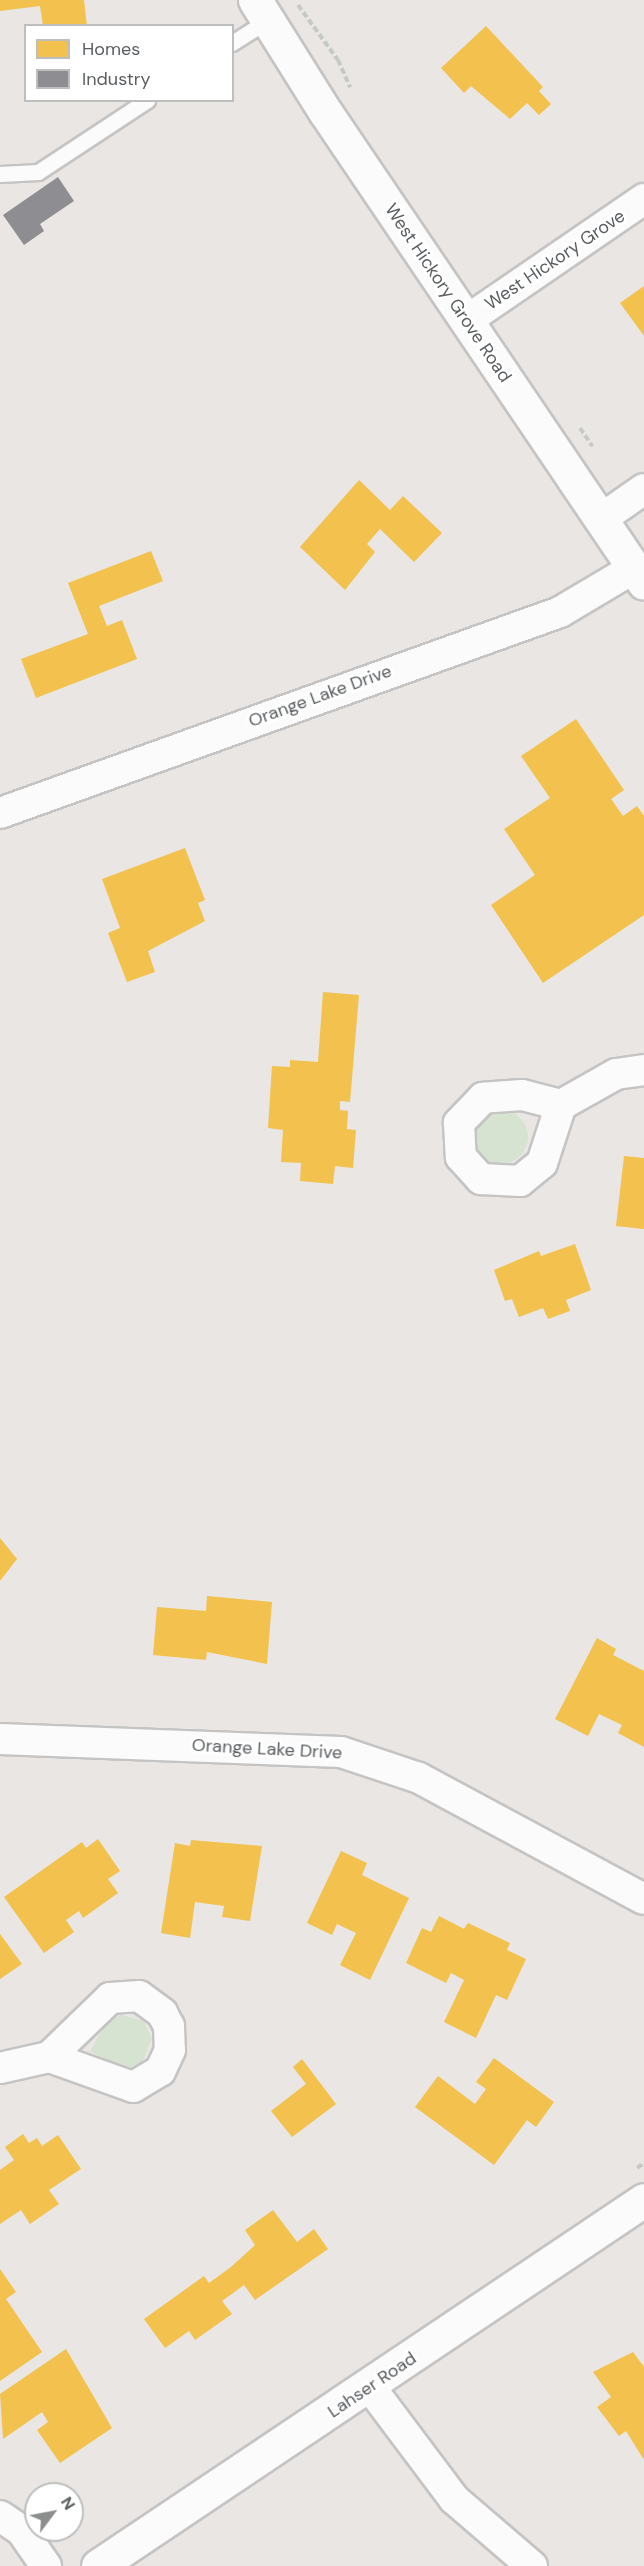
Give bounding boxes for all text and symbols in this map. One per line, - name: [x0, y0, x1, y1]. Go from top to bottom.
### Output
- legend: [24, 24, 234, 102]
- text: Homes: [82, 37, 140, 61]
- text: Industry: [82, 67, 151, 91]
- street label: West Hickory Grove Road: [380, 200, 516, 386]
- street label: West Hickory Grove: [481, 205, 629, 315]
- street label: Orange Lake Drive: [245, 660, 395, 732]
- street label: Orange Lake Drive: [191, 1734, 343, 1764]
- street label: Lahser Road: [324, 2347, 420, 2423]
- north arrow: [24, 2482, 84, 2542]
- text: N: [56, 2493, 80, 2514]

